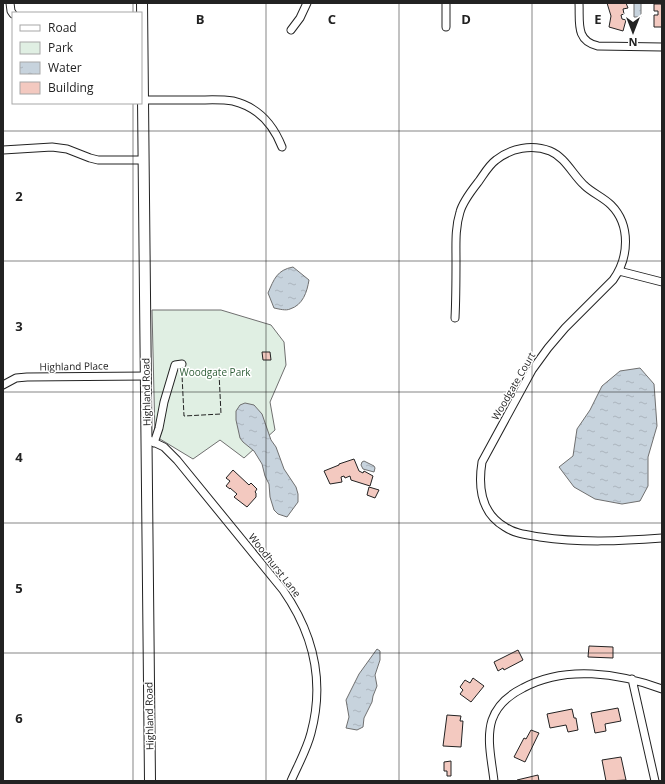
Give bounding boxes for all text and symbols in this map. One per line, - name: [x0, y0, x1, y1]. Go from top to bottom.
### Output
- text: B: [196, 10, 205, 28]
- text: C: [328, 10, 336, 28]
- text: D: [461, 10, 471, 28]
- text: E: [594, 10, 602, 28]
- legend: [12, 12, 142, 104]
- north arrow: [613, 12, 653, 52]
- text: Road: [48, 19, 77, 36]
- text: N: [629, 35, 637, 50]
- text: Park: [48, 39, 74, 56]
- text: Water: [48, 59, 82, 76]
- text: Building: [48, 79, 94, 96]
- text: 2: [15, 187, 23, 205]
- text: 3: [15, 317, 23, 335]
- street label: Woodgate Court: [488, 349, 538, 423]
- street label: Highland Place: [39, 358, 109, 374]
- street label: Highland Road: [138, 358, 154, 426]
- park label: Woodgate Park: [179, 365, 251, 379]
- text: 4: [15, 448, 23, 466]
- street label: Woodhurst Lane: [246, 530, 305, 600]
- text: 5: [15, 579, 23, 597]
- street label: Highland Road: [141, 682, 157, 750]
- text: 6: [15, 709, 23, 727]

